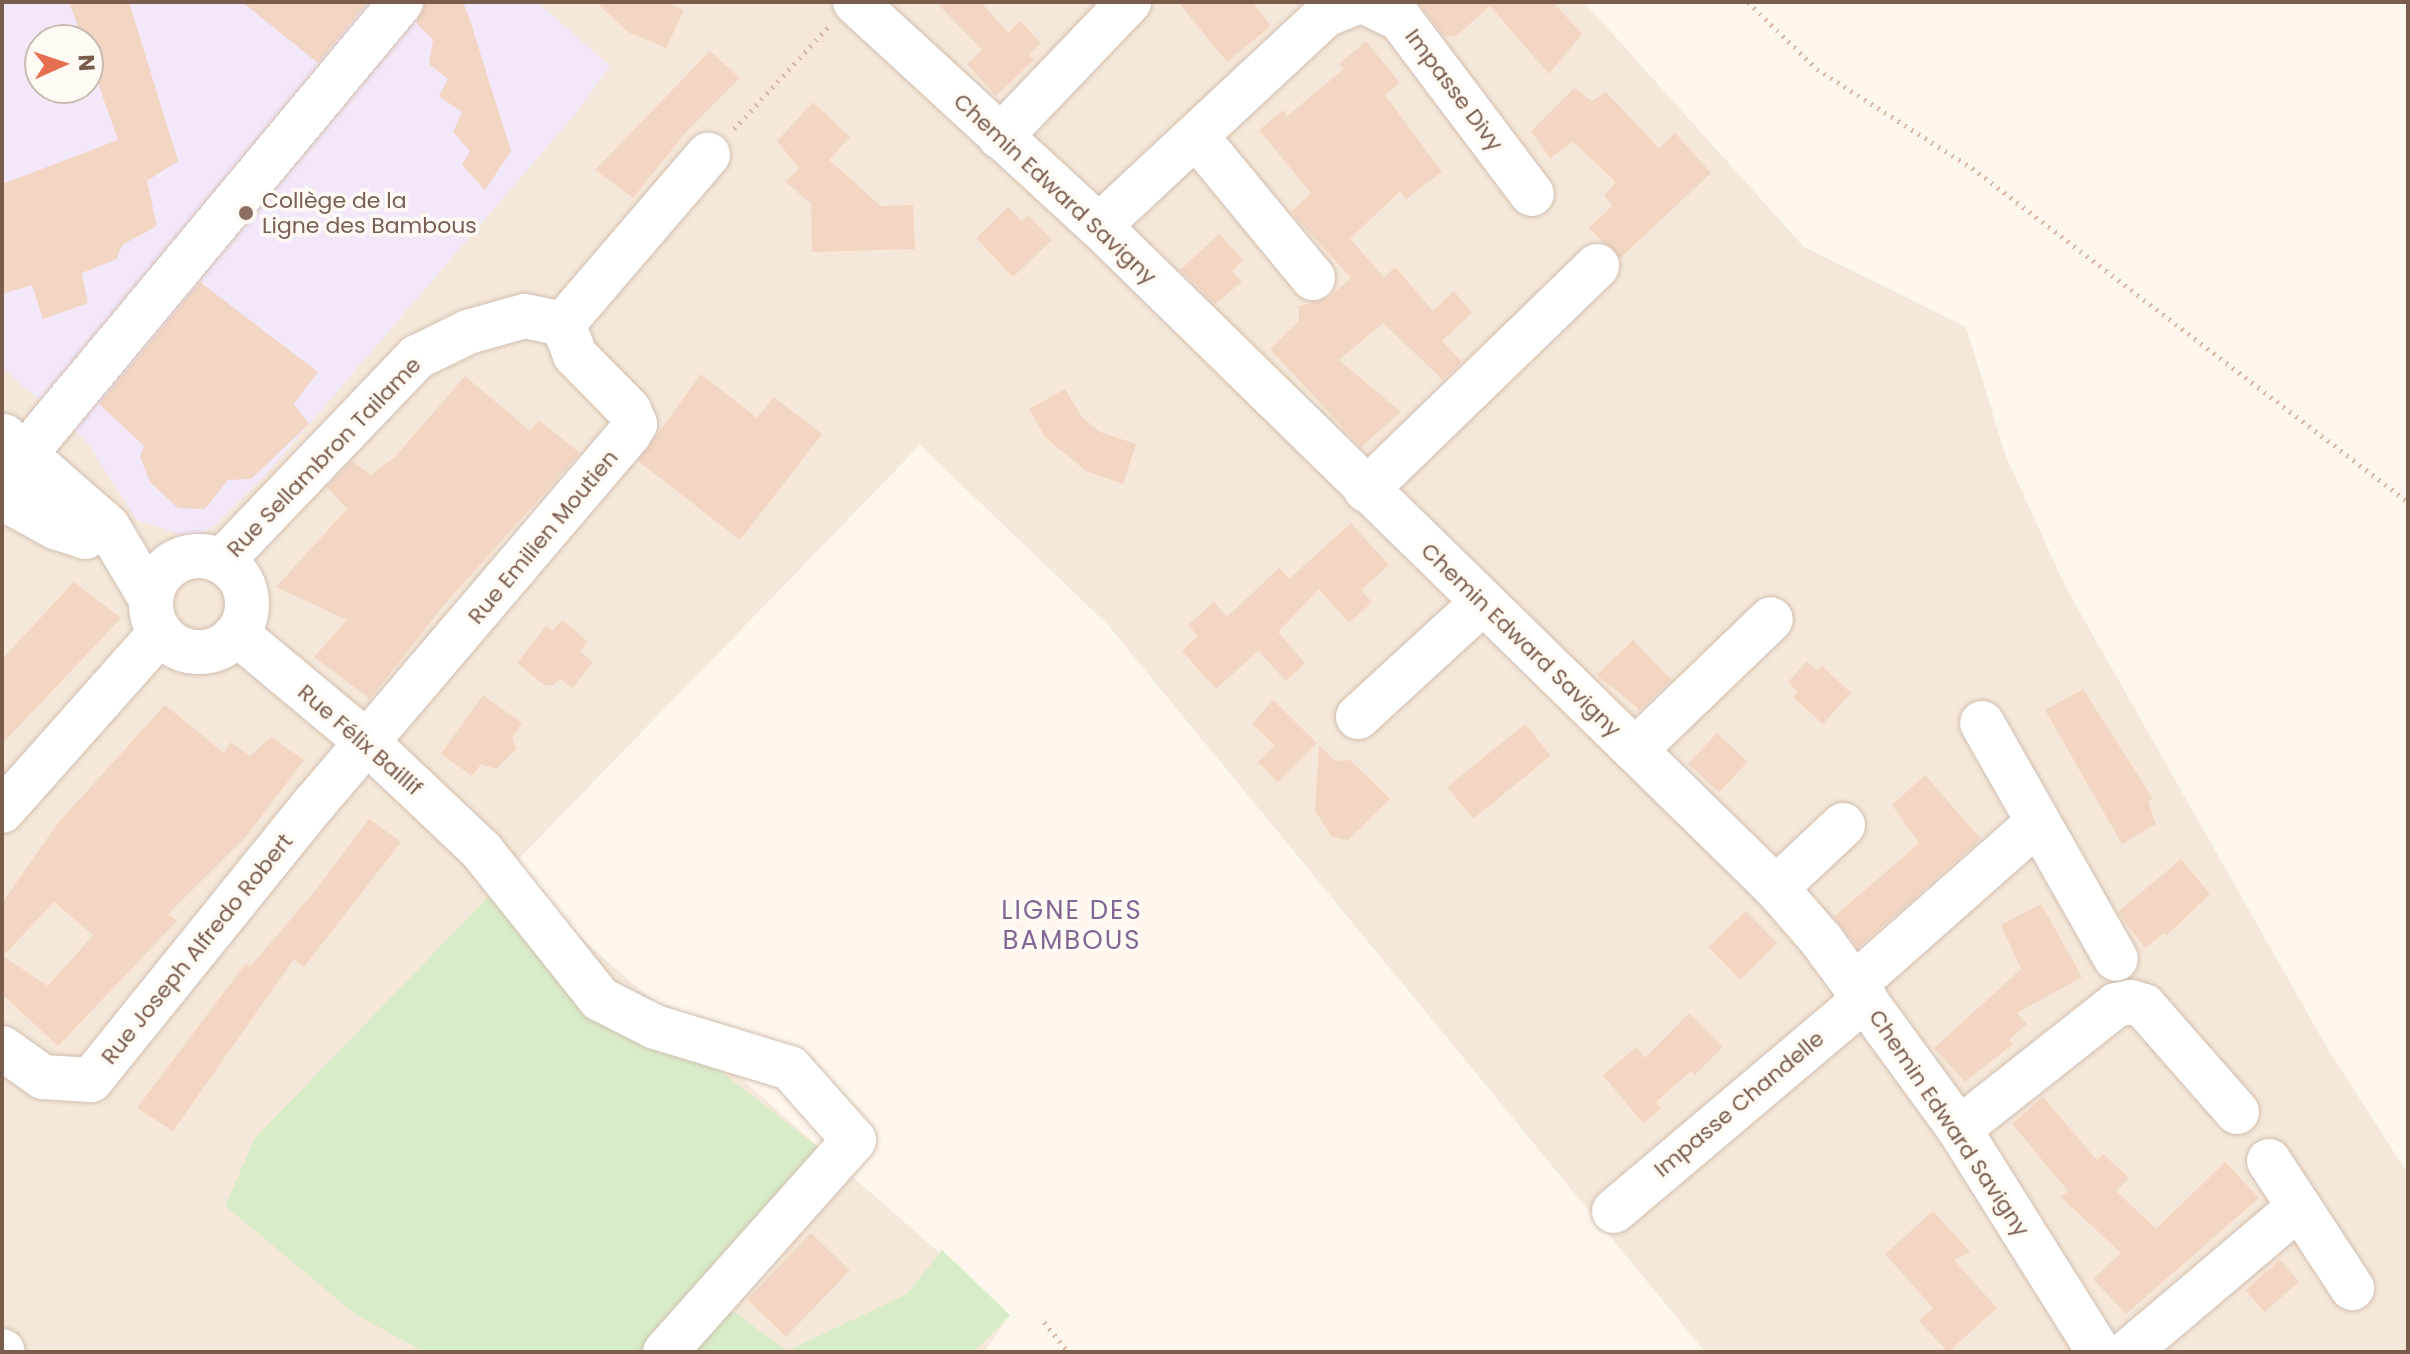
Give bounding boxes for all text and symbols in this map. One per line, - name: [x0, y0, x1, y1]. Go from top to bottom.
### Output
- north arrow: [24, 24, 104, 104]
- street label: Impasse Divy: [1400, 24, 1508, 156]
- text: N: [71, 54, 102, 72]
- street label: Chemin Edward Savigny: [948, 88, 1162, 290]
- place label: Collège de la Ligne des Bambous: [262, 187, 477, 238]
- marker: Collège de la Ligne des Bambous: [237, 204, 255, 222]
- street label: Rue Sellambron Tailame: [222, 352, 426, 562]
- street label: Rue Emilien Moutien: [463, 445, 623, 629]
- street label: Chemin Edward Savigny: [1416, 538, 1626, 742]
- street label: Rue Félix Baillif: [292, 679, 428, 801]
- street label: Rue Joseph Alfredo Robert: [96, 828, 298, 1070]
- district label: LIGNE DES BAMBOUS: [1001, 895, 1143, 956]
- street label: Chemin Edward Savigny: [1863, 1005, 2035, 1241]
- street label: Impasse Chandelle: [1649, 1025, 1829, 1183]

